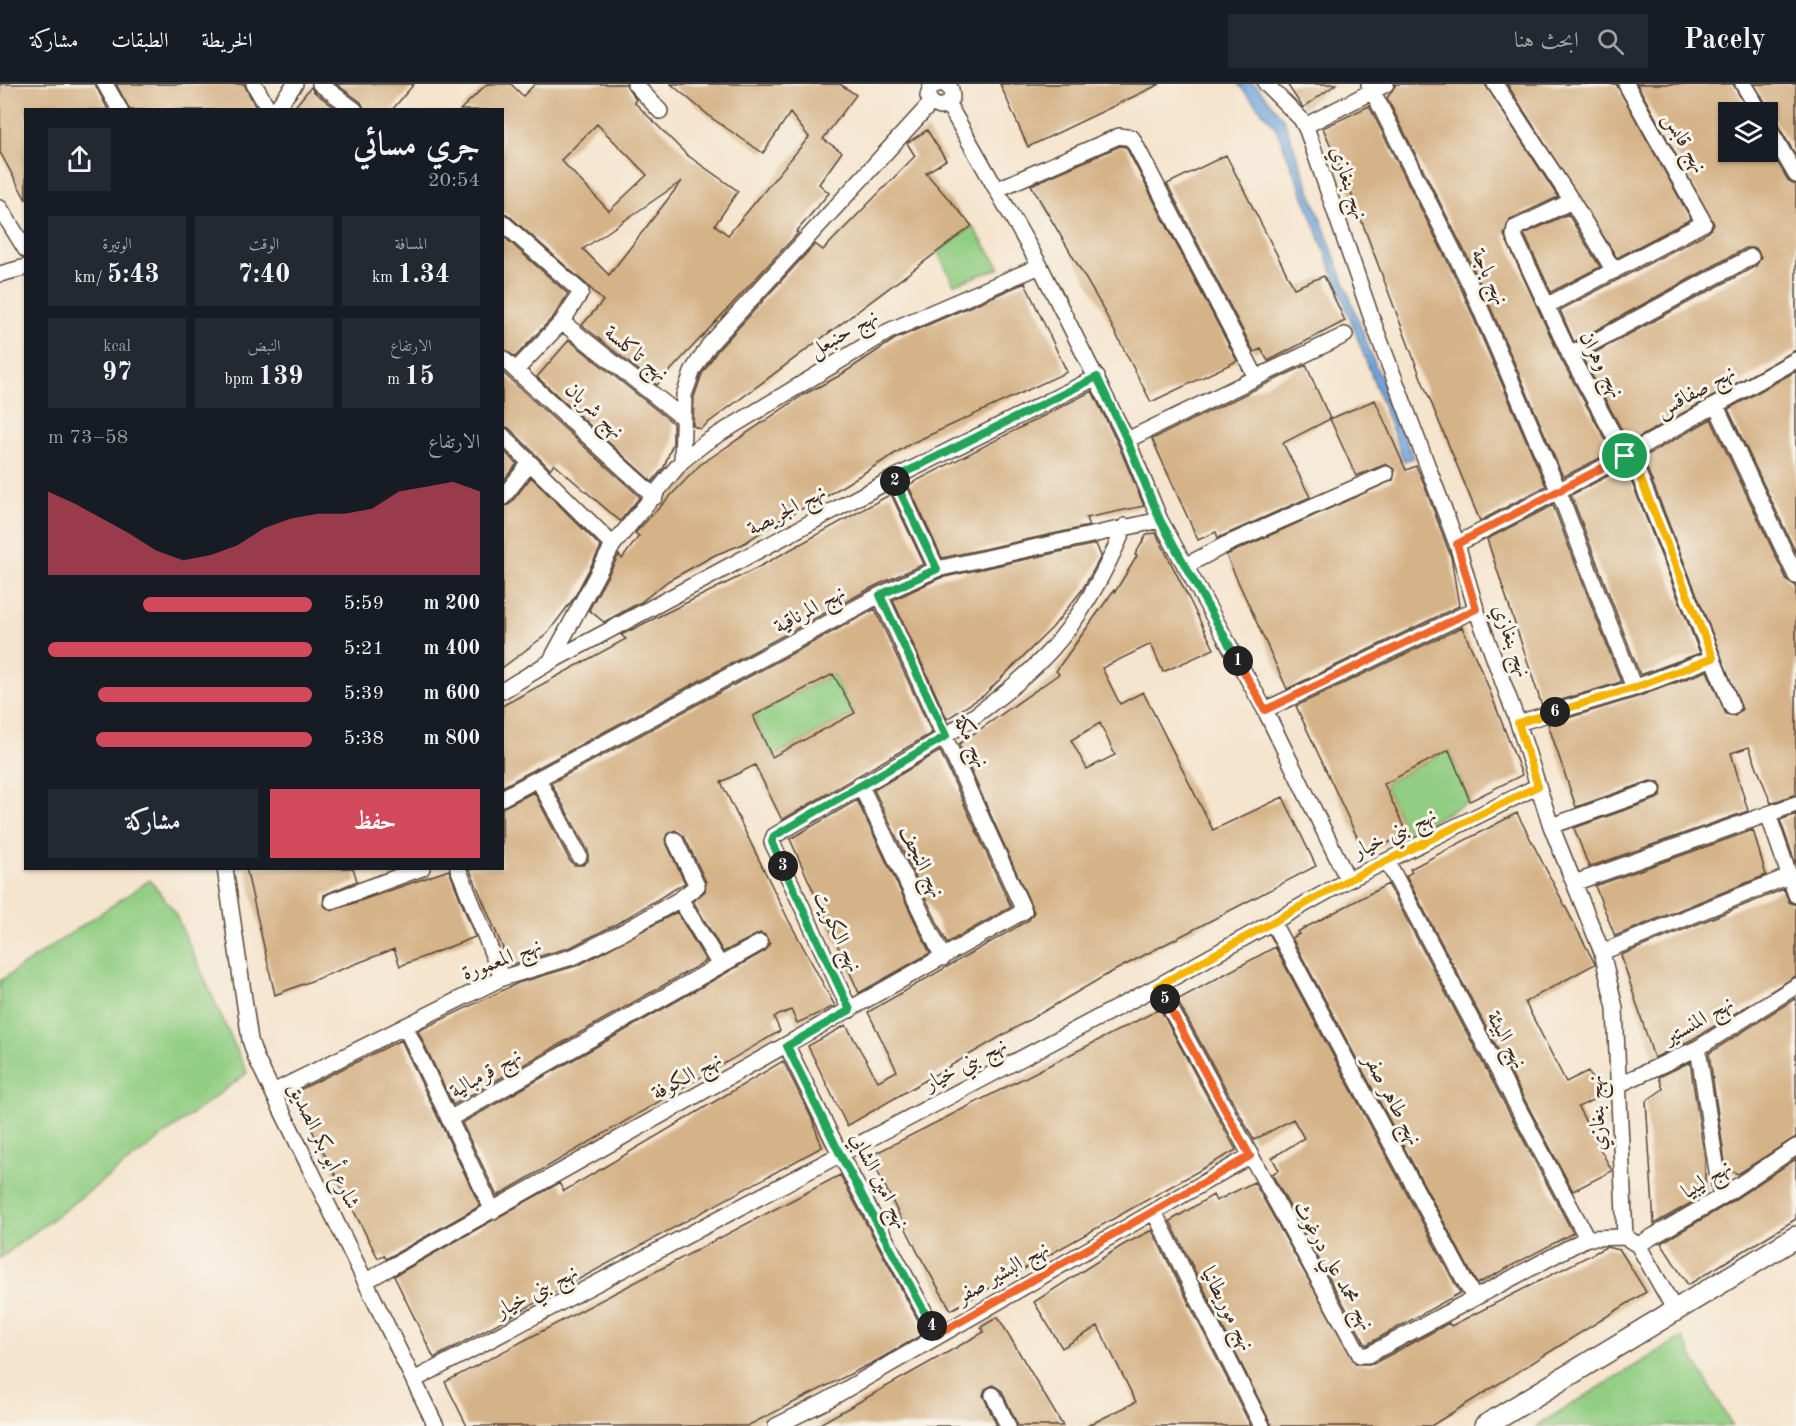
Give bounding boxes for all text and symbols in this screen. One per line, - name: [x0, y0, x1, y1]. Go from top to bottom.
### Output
- search box: [1228, 14, 1648, 68]
- icon: search: [1594, 25, 1627, 58]
- text: Pacely: [1684, 27, 1766, 55]
- text: ابحث هنا: [1514, 30, 1579, 52]
- text: مشاركة: [30, 31, 78, 52]
- text: الطبقات: [111, 31, 168, 52]
- text: الخريطة: [201, 31, 253, 52]
- map controls: [1718, 102, 1778, 162]
- button: layers: [1718, 102, 1778, 162]
- street label: نهج قابس: [1652, 109, 1710, 180]
- button: share: [48, 128, 111, 191]
- text: جري مسائي: [353, 130, 480, 163]
- street label: نهج بنغازي: [1319, 144, 1370, 225]
- text: 20:54: [428, 171, 480, 191]
- text: الوتيرة: [102, 237, 132, 253]
- text: الوقت: [249, 237, 279, 253]
- text: المسافة: [395, 237, 427, 253]
- street label: نهج باجة: [1460, 245, 1511, 312]
- text: 5:43: [107, 262, 160, 288]
- text: 7:40: [238, 262, 290, 288]
- text: 1.34: [397, 262, 450, 288]
- text: /km: [74, 270, 107, 286]
- text: km: [372, 270, 397, 286]
- street label: نهج حنبعل: [806, 306, 886, 368]
- street label: نهج تاكلسة: [596, 321, 673, 391]
- street label: نهج وهران: [1569, 328, 1627, 405]
- text: kcal: [103, 339, 131, 355]
- text: النبض: [248, 339, 280, 355]
- text: الارتفاع: [390, 339, 432, 355]
- text: 97: [102, 360, 132, 386]
- street label: نهج صفاقس: [1653, 362, 1742, 428]
- text: 139: [258, 364, 303, 390]
- text: 15: [405, 364, 435, 390]
- text: bpm: [225, 372, 258, 388]
- text: m: [387, 372, 405, 388]
- street label: نهج شربان: [556, 379, 627, 448]
- text: 58–73 m: [48, 428, 128, 448]
- pin: [1599, 430, 1650, 481]
- text: الارتفاع: [428, 433, 480, 453]
- icon: arrive: [1608, 439, 1641, 472]
- pin: 2: [880, 466, 910, 496]
- text: 2: [890, 473, 900, 489]
- street label: نهج الجريصة: [744, 482, 833, 546]
- street label: نهج المرناقية: [771, 582, 852, 644]
- text: 5:59: [344, 594, 384, 614]
- text: 200 m: [424, 594, 480, 614]
- street label: نهج بنغازي: [1482, 602, 1534, 683]
- text: 5:21: [344, 639, 384, 659]
- text: 400 m: [424, 639, 480, 659]
- pin: 1: [1223, 646, 1253, 676]
- text: 1: [1233, 653, 1243, 669]
- text: 5:39: [344, 684, 384, 704]
- text: 600 m: [424, 684, 480, 704]
- pin: 6: [1540, 697, 1570, 727]
- text: 6: [1550, 704, 1560, 720]
- street label: نهج مكة: [943, 711, 994, 775]
- text: 5:38: [344, 729, 384, 749]
- text: 800 m: [424, 729, 480, 749]
- button: مشاركة: [48, 789, 258, 858]
- button: حفظ: [270, 789, 480, 858]
- street label: نهج بني خيار: [1348, 805, 1443, 870]
- street label: نهج النجف: [888, 822, 947, 905]
- pin: 3: [768, 851, 798, 881]
- text: 3: [778, 858, 788, 874]
- street label: نهج الكويت: [803, 888, 867, 979]
- street label: نهج المعمورة: [459, 935, 547, 991]
- pin: 5: [1150, 984, 1180, 1014]
- text: 5: [1160, 991, 1170, 1007]
- street label: نهج المنستير: [1659, 993, 1741, 1056]
- street label: نهج البيئة: [1476, 1008, 1530, 1076]
- street label: نهج بني خيار: [920, 1035, 1014, 1102]
- street label: نهج قرمبالية: [447, 1045, 529, 1109]
- street label: نهج الكوفة: [648, 1048, 729, 1111]
- street label: نهج طاهر صفر: [1352, 1049, 1425, 1152]
- street label: نهج بنغازي: [1586, 1074, 1617, 1152]
- street label: شارع أبو بكر الصديق: [278, 1077, 368, 1215]
- street label: نهج امين الشابي: [839, 1129, 912, 1236]
- street label: نهج ليبيا: [1678, 1157, 1739, 1209]
- street label: نهج محمد علي درغوث: [1282, 1198, 1377, 1338]
- street label: نهج البشير صفر: [951, 1238, 1056, 1315]
- street label: نهج بني خيار: [491, 1262, 585, 1329]
- street label: نهج موريطانيا: [1191, 1264, 1257, 1358]
- pin: 4: [917, 1311, 947, 1341]
- text: 4: [927, 1318, 937, 1334]

